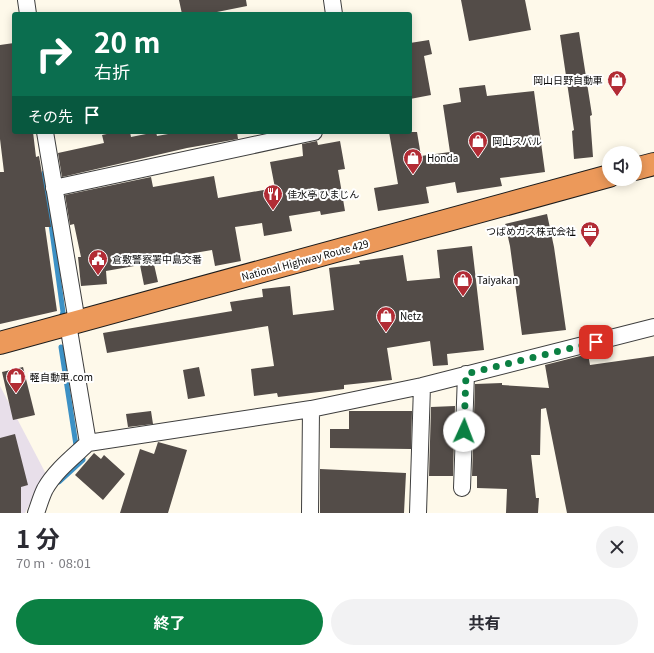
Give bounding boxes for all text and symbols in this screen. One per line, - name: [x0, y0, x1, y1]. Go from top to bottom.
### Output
- text: 20 m: [94, 21, 160, 61]
- icon: right: [28, 28, 80, 80]
- text: 右折: [94, 58, 130, 84]
- shop icon: 岡山日野自動車: [606, 69, 628, 97]
- place label: 岡山日野自動車: [533, 72, 603, 87]
- icon: arrive: [81, 104, 103, 126]
- text: その先: [28, 105, 73, 126]
- shop icon: 岡山スバル: [467, 130, 489, 158]
- place label: 岡山スバル: [492, 133, 542, 148]
- map controls: [602, 146, 642, 186]
- button: sound: [602, 146, 642, 186]
- shop icon: Honda: [402, 147, 424, 175]
- place label: Honda: [427, 150, 458, 165]
- restaurant icon: 佳水亭 ひまじん: [262, 183, 284, 211]
- place label: 佳水亭 ひまじん: [287, 186, 359, 201]
- office icon: つばめガス株式会社: [579, 220, 601, 248]
- place label: つばめガス株式会社: [486, 223, 576, 238]
- street label: National Highway Route 429: [240, 235, 371, 284]
- public building icon: 倉敷警察署中島交番: [87, 248, 109, 276]
- place label: 倉敷警察署中島交番: [112, 251, 202, 266]
- shop icon: Taiyakan: [452, 269, 474, 297]
- place label: Taiyakan: [477, 272, 518, 287]
- shop icon: Netz: [375, 305, 397, 333]
- place label: Netz: [400, 308, 421, 323]
- pin: [579, 325, 613, 359]
- icon: arrive: [585, 331, 607, 353]
- shop icon: 軽自動車.com: [5, 366, 27, 394]
- place label: 軽自動車.com: [30, 369, 93, 384]
- position arrow: [443, 410, 485, 452]
- text: 1 分: [16, 520, 60, 555]
- button: close: [596, 526, 638, 568]
- text: 70 m · 08:01: [16, 553, 91, 572]
- button: 終了: [16, 599, 323, 645]
- button: 共有: [331, 599, 638, 645]

